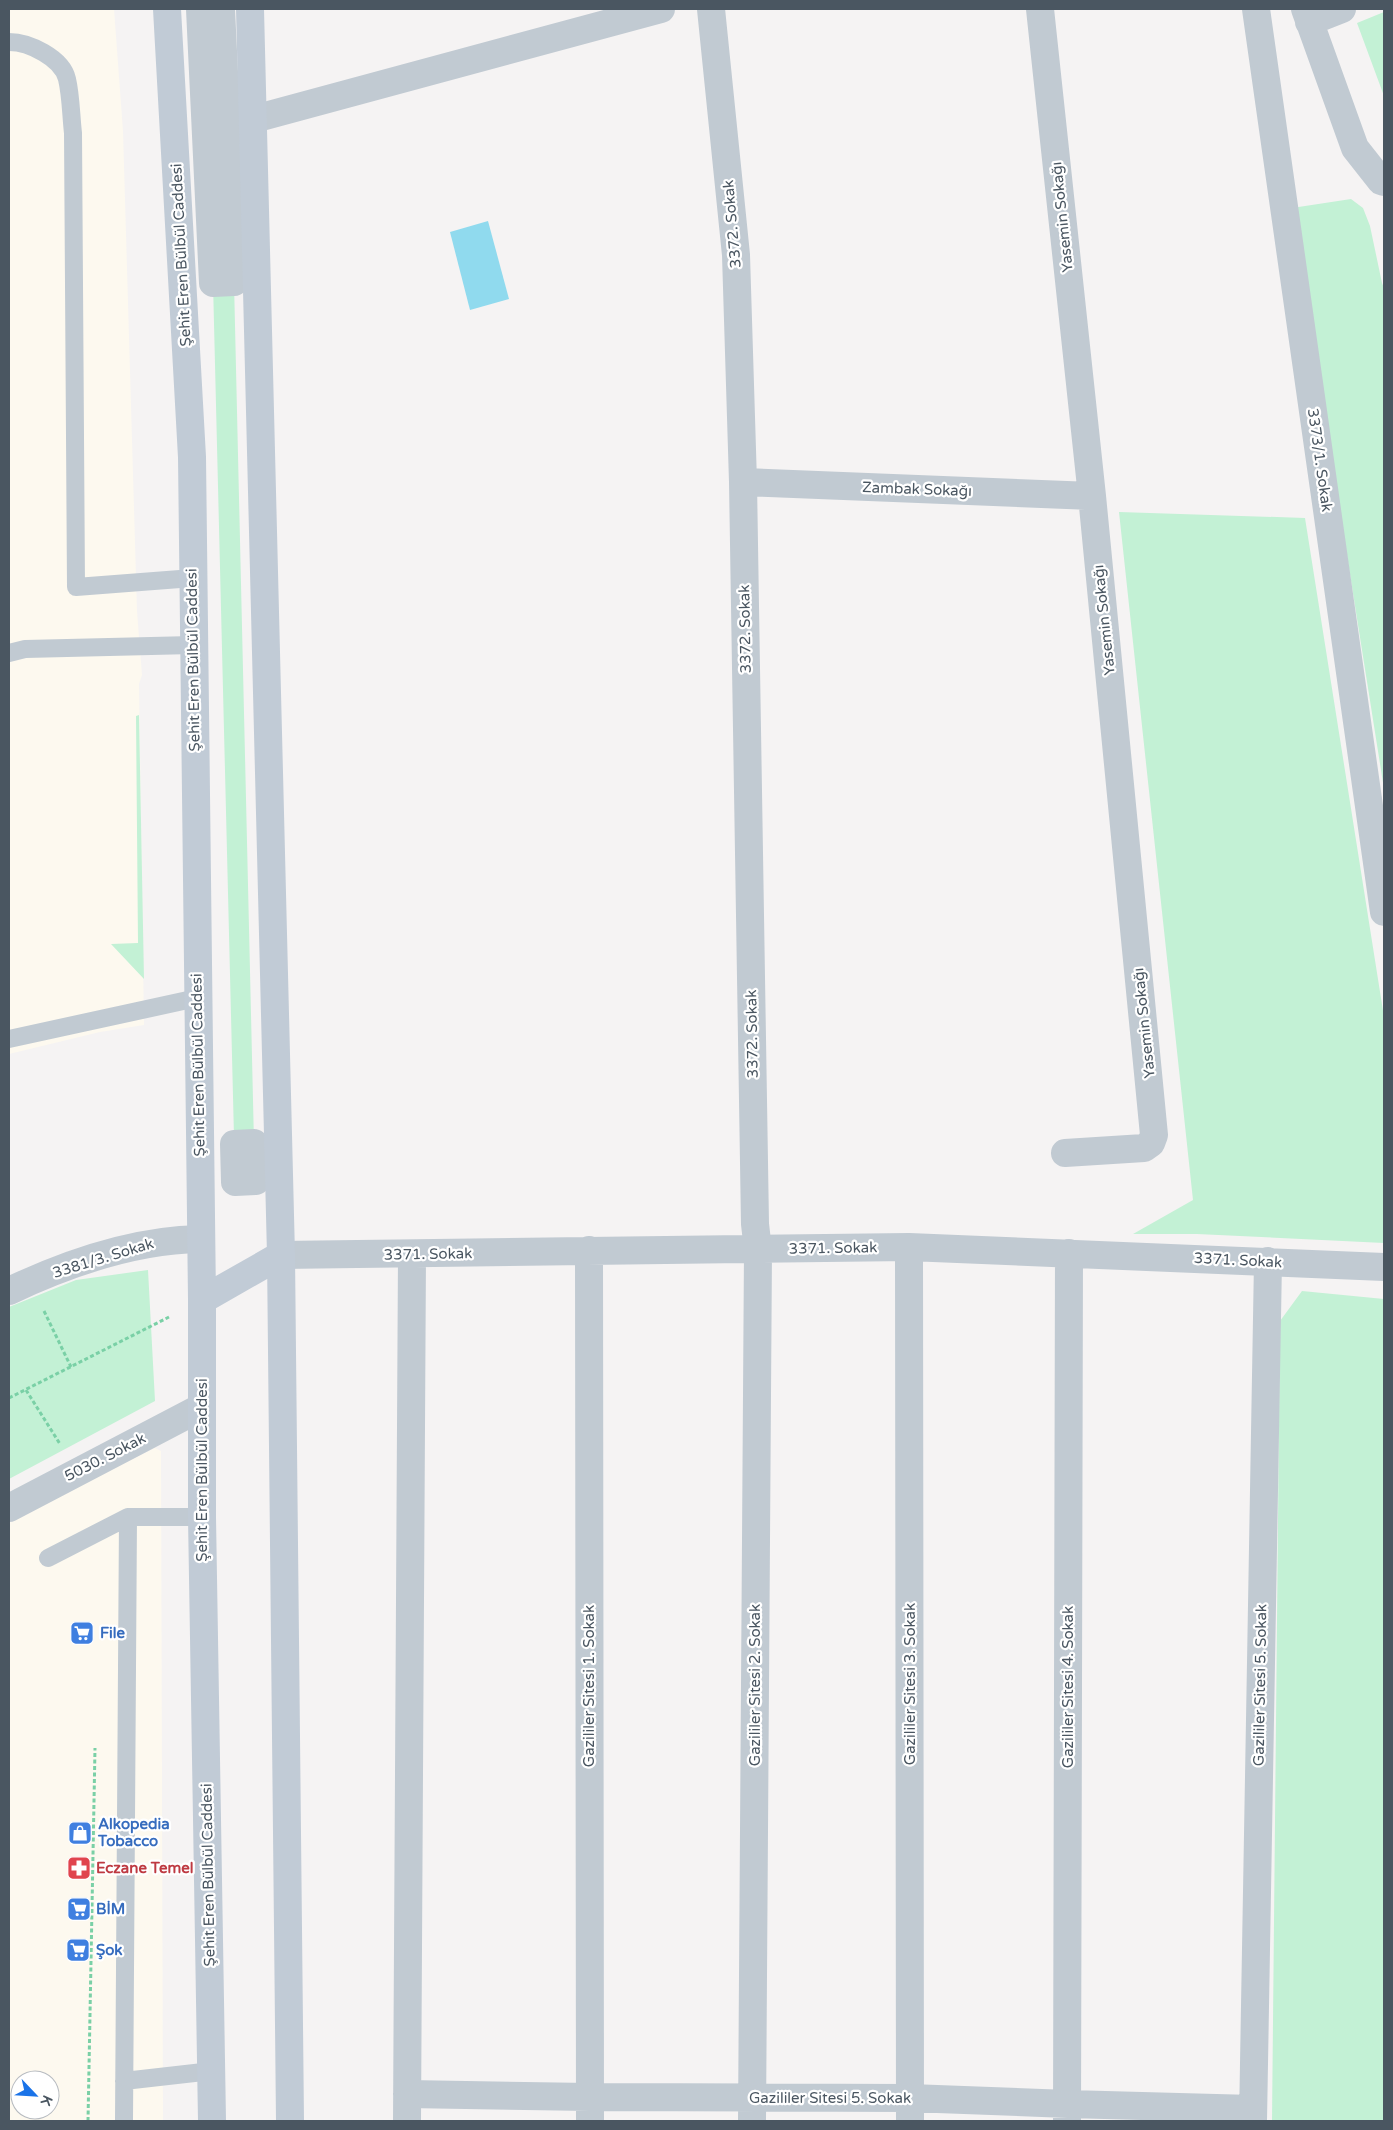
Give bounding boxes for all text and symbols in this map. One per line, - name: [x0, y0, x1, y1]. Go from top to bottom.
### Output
- street label: Yasemin Sokağı: [1047, 161, 1077, 273]
- street label: Şehit Eren Bülbül Caddesi: [167, 163, 195, 347]
- street label: 3372. Sokak: [719, 179, 745, 269]
- street label: 3373/1. Sokak: [1304, 407, 1336, 513]
- street label: Zambak Sokağı: [862, 478, 972, 500]
- street label: Yasemin Sokağı: [1089, 564, 1119, 676]
- street label: Şehit Eren Bülbül Caddesi: [182, 568, 204, 752]
- street label: 3372. Sokak: [735, 585, 755, 673]
- street label: Yasemin Sokağı: [1129, 967, 1159, 1079]
- street label: Şehit Eren Bülbül Caddesi: [187, 973, 209, 1157]
- street label: 3372. Sokak: [742, 990, 762, 1078]
- street label: 3381/3. Sokak: [50, 1234, 156, 1282]
- street label: 3371. Sokak: [789, 1238, 877, 1258]
- street label: 3371. Sokak: [384, 1244, 472, 1264]
- street label: 3371. Sokak: [1193, 1249, 1283, 1271]
- street label: Şehit Eren Bülbül Caddesi: [193, 1378, 211, 1562]
- street label: 5030. Sokak: [61, 1429, 149, 1485]
- street label: Gazililer Sitesi 3. Sokak: [901, 1603, 919, 1765]
- street label: Gazililer Sitesi 2. Sokak: [746, 1604, 764, 1766]
- street label: Gazililer Sitesi 5. Sokak: [1250, 1604, 1270, 1766]
- street label: Gazililer Sitesi 1. Sokak: [580, 1605, 598, 1767]
- street label: Gazililer Sitesi 4. Sokak: [1059, 1606, 1077, 1768]
- supermarket icon: File: [69, 1620, 95, 1646]
- place label: File: [100, 1624, 125, 1642]
- street label: Şehit Eren Bülbül Caddesi: [197, 1783, 219, 1967]
- place label: Alkopedia Tobacco: [97, 1815, 170, 1850]
- shop icon: Alkopedia Tobacco: [67, 1820, 93, 1846]
- pharmacy icon: Eczane Temel: [66, 1855, 92, 1881]
- place label: Eczane Temel: [96, 1859, 193, 1877]
- supermarket icon: BİM: [66, 1896, 92, 1922]
- place label: BİM: [96, 1900, 125, 1918]
- supermarket icon: Şok: [65, 1937, 91, 1963]
- place label: Şok: [96, 1941, 123, 1960]
- north arrow: [10, 2070, 60, 2120]
- street label: Gazililer Sitesi 5. Sokak: [749, 2089, 911, 2107]
- text: K: [36, 2092, 56, 2109]

